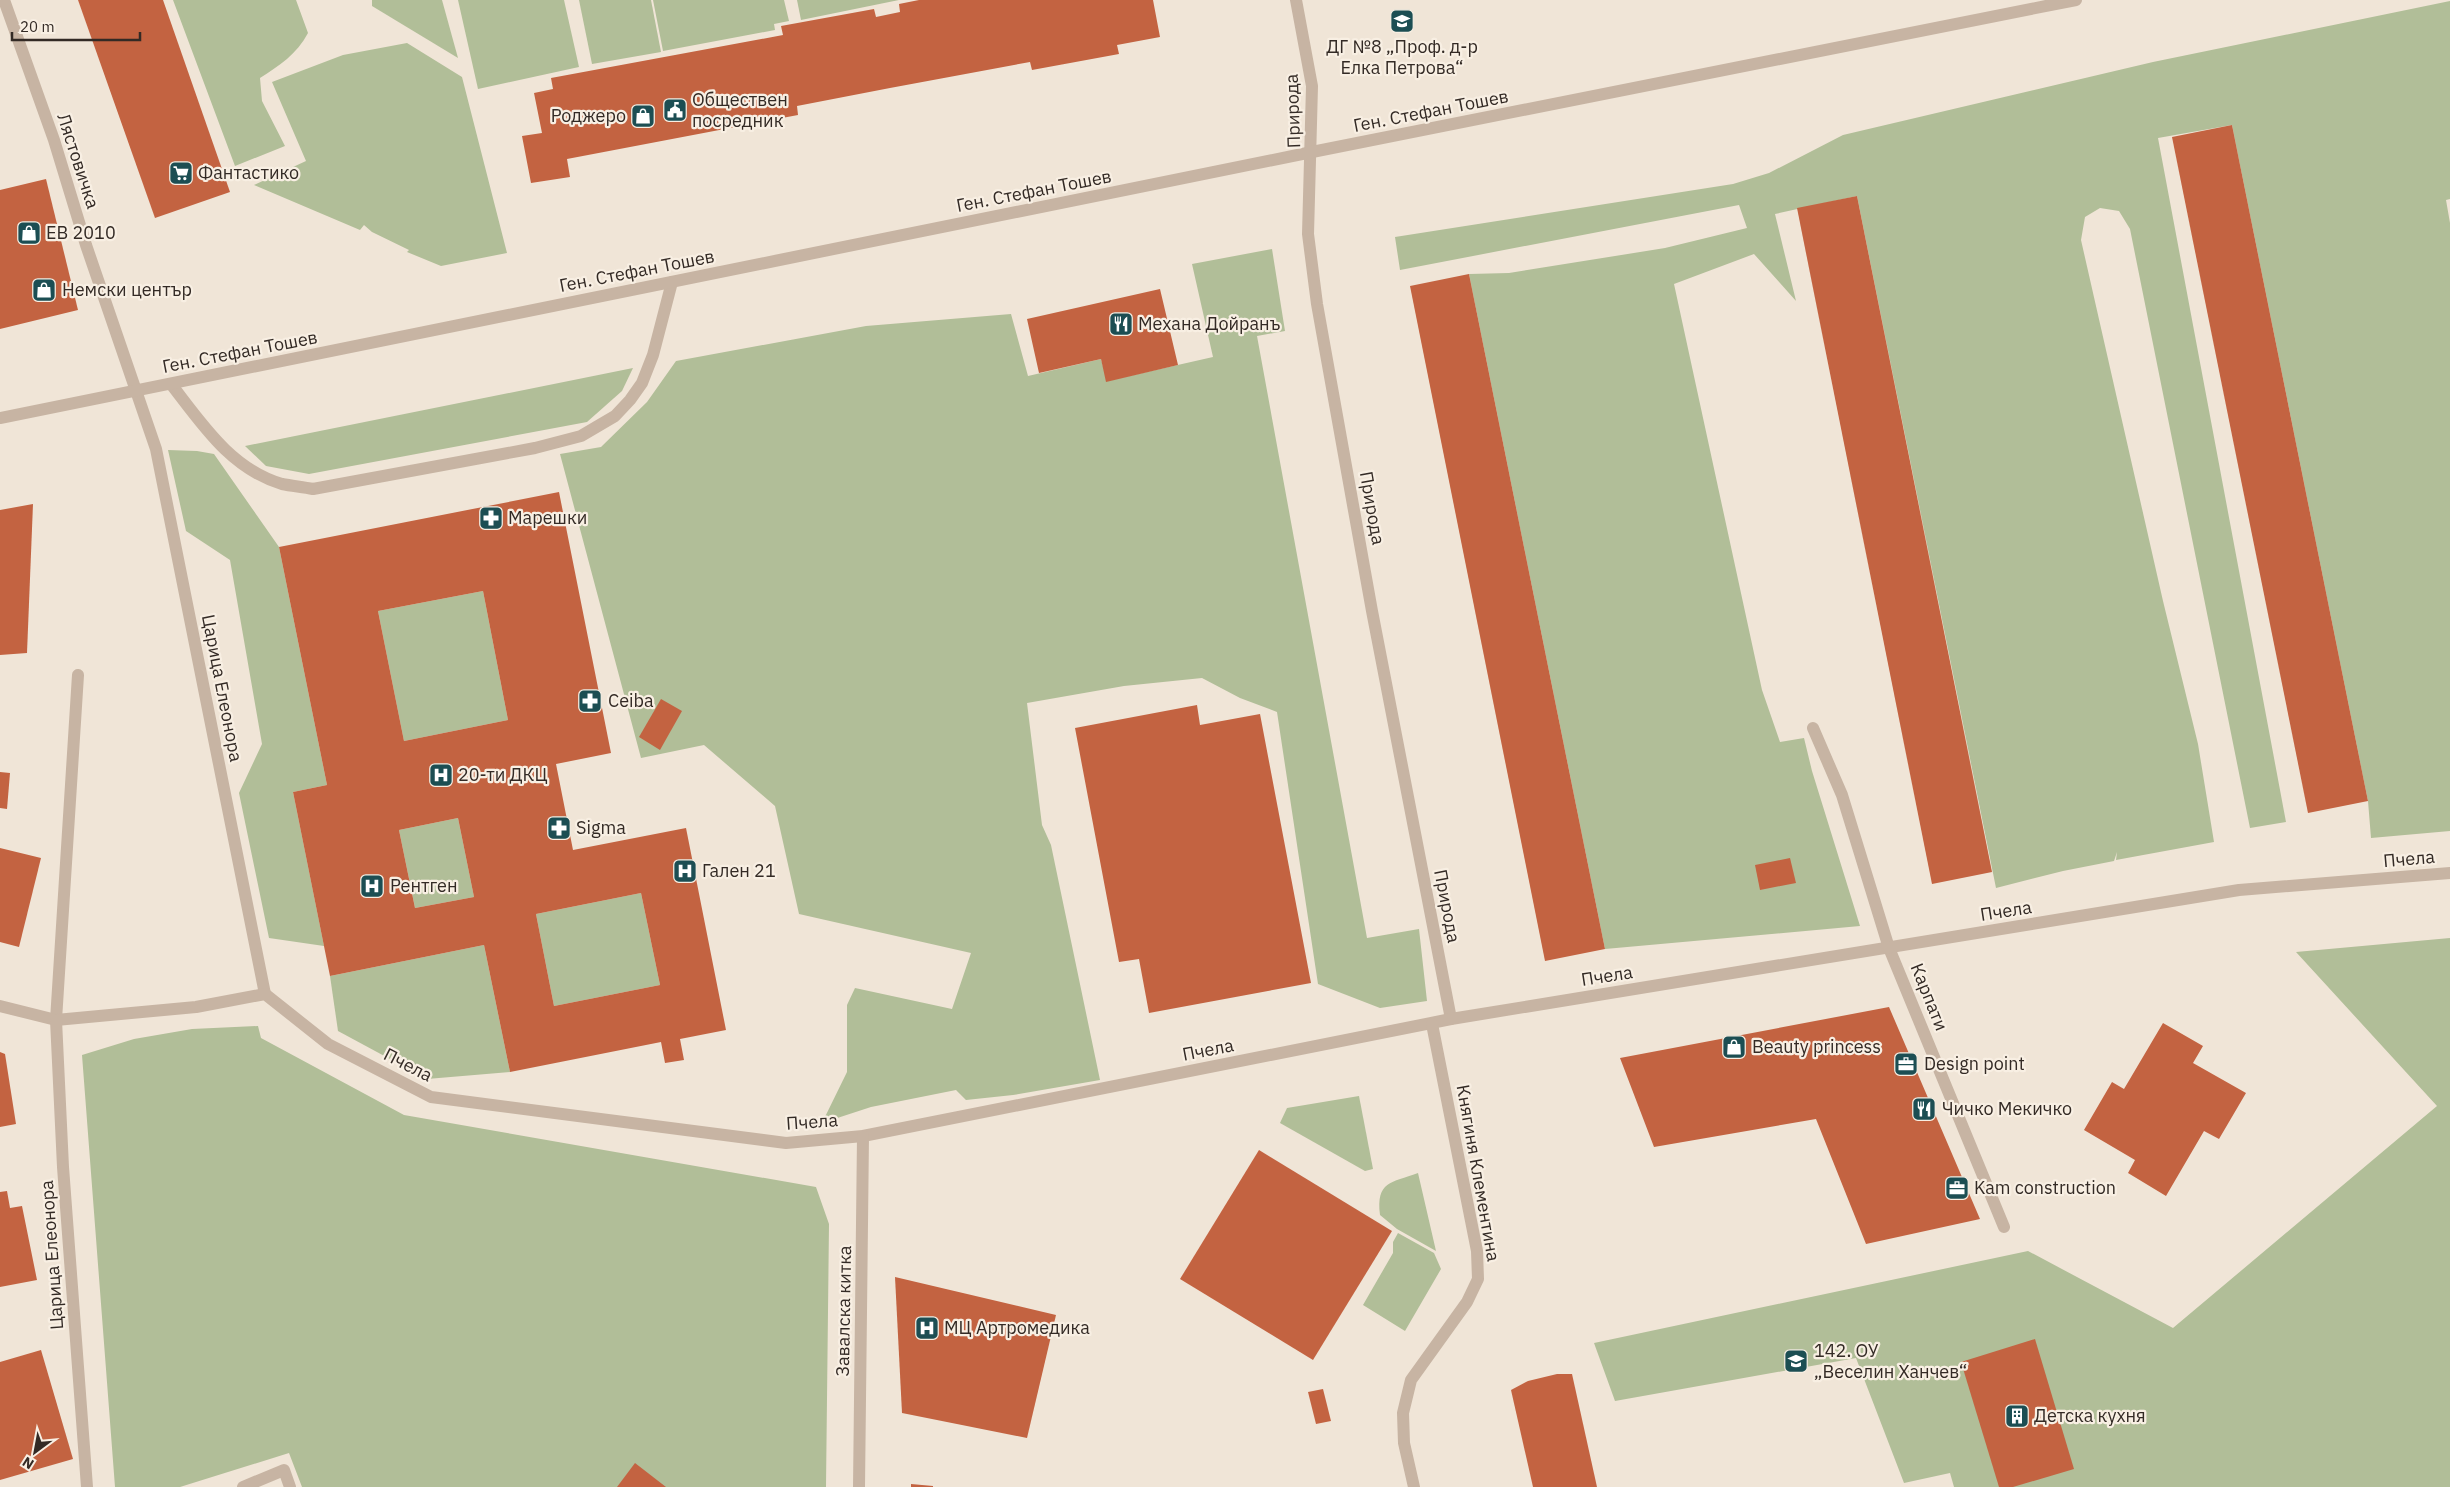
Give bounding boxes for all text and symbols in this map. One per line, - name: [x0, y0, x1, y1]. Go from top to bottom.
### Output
- school or university icon: ДГ №8 „Проф. д-р Елка Петрова“: [1389, 8, 1415, 34]
- scale bar: [12, 10, 140, 42]
- text: 20 m: [20, 17, 55, 36]
- place label: ДГ №8 „Проф. д-р Елка Петрова“: [1326, 35, 1478, 79]
- street label: Природа: [1280, 73, 1305, 149]
- street label: Ген. Стефан Тошев: [1351, 84, 1510, 137]
- place label: Обществен посредник: [692, 88, 788, 132]
- public building icon: Обществен посредник: [662, 97, 688, 123]
- shop icon: Роджеро: [630, 103, 656, 129]
- place label: Роджеро: [551, 104, 626, 127]
- street label: Лястовичка: [52, 110, 105, 212]
- supermarket icon: Фантастико: [168, 160, 194, 186]
- place label: Фантастико: [198, 161, 299, 184]
- street label: Ген. Стефан Тошев: [954, 164, 1113, 217]
- shop icon: ЕВ 2010: [16, 220, 42, 246]
- place label: ЕВ 2010: [46, 221, 116, 244]
- street label: Ген. Стефан Тошев: [557, 244, 716, 297]
- shop icon: Немски център: [31, 277, 57, 303]
- place label: Немски център: [62, 278, 192, 301]
- restaurant icon: Механа Дойранъ: [1108, 311, 1134, 337]
- place label: Механа Дойранъ: [1138, 312, 1280, 335]
- street label: Ген. Стефан Тошев: [160, 325, 319, 378]
- street label: Природа: [1355, 469, 1390, 547]
- pharmacy icon: Марешки: [478, 505, 504, 531]
- place label: Марешки: [508, 506, 587, 529]
- street label: Царица Елеонора: [197, 612, 248, 764]
- pharmacy icon: Ceiba: [577, 688, 603, 714]
- place label: Ceiba: [608, 689, 654, 712]
- hospital icon: 20-ти ДКЦ: [428, 762, 454, 788]
- place label: 20-ти ДКЦ: [458, 763, 548, 786]
- pharmacy icon: Sigma: [546, 815, 572, 841]
- place label: Sigma: [576, 816, 626, 839]
- street label: Пчела: [2382, 845, 2436, 872]
- hospital icon: Гален 21: [672, 858, 698, 884]
- place label: Гален 21: [702, 859, 776, 882]
- street label: Природа: [1429, 867, 1466, 945]
- hospital icon: Рентген: [359, 873, 385, 899]
- place label: Рентген: [390, 874, 457, 897]
- street label: Пчела: [1979, 895, 2034, 926]
- street label: Пчела: [1580, 960, 1635, 991]
- street label: Карпати: [1906, 960, 1953, 1034]
- street label: Пчела: [1180, 1033, 1236, 1066]
- shop icon: Beauty princess: [1721, 1034, 1747, 1060]
- place label: Beauty princess: [1752, 1035, 1881, 1058]
- street label: Пчела: [380, 1043, 437, 1087]
- office icon: Design point: [1893, 1051, 1919, 1077]
- place label: Design point: [1924, 1052, 2025, 1075]
- street label: Княгиня Клементина: [1452, 1083, 1505, 1264]
- restaurant icon: Чичко Мекичко: [1911, 1096, 1937, 1122]
- place label: Чичко Мекичко: [1942, 1097, 2072, 1120]
- street label: Пчела: [785, 1108, 839, 1135]
- office icon: Kam construction: [1944, 1175, 1970, 1201]
- place label: Kam construction: [1974, 1176, 2116, 1199]
- street label: Царица Елеонора: [35, 1179, 68, 1330]
- street label: Завалска китка: [831, 1245, 856, 1377]
- hospital icon: МЦ Артромедика: [914, 1315, 940, 1341]
- place label: МЦ Артромедика: [944, 1316, 1090, 1339]
- place label: 142. ОУ „Веселин Ханчев“: [1814, 1339, 1967, 1383]
- school or university icon: 142. ОУ „Веселин Ханчев“: [1783, 1348, 1809, 1374]
- building icon: Детска кухня: [2004, 1403, 2030, 1429]
- place label: Детска кухня: [2034, 1404, 2146, 1427]
- north arrow: [10, 1427, 60, 1477]
- text: N: [19, 1453, 37, 1473]

